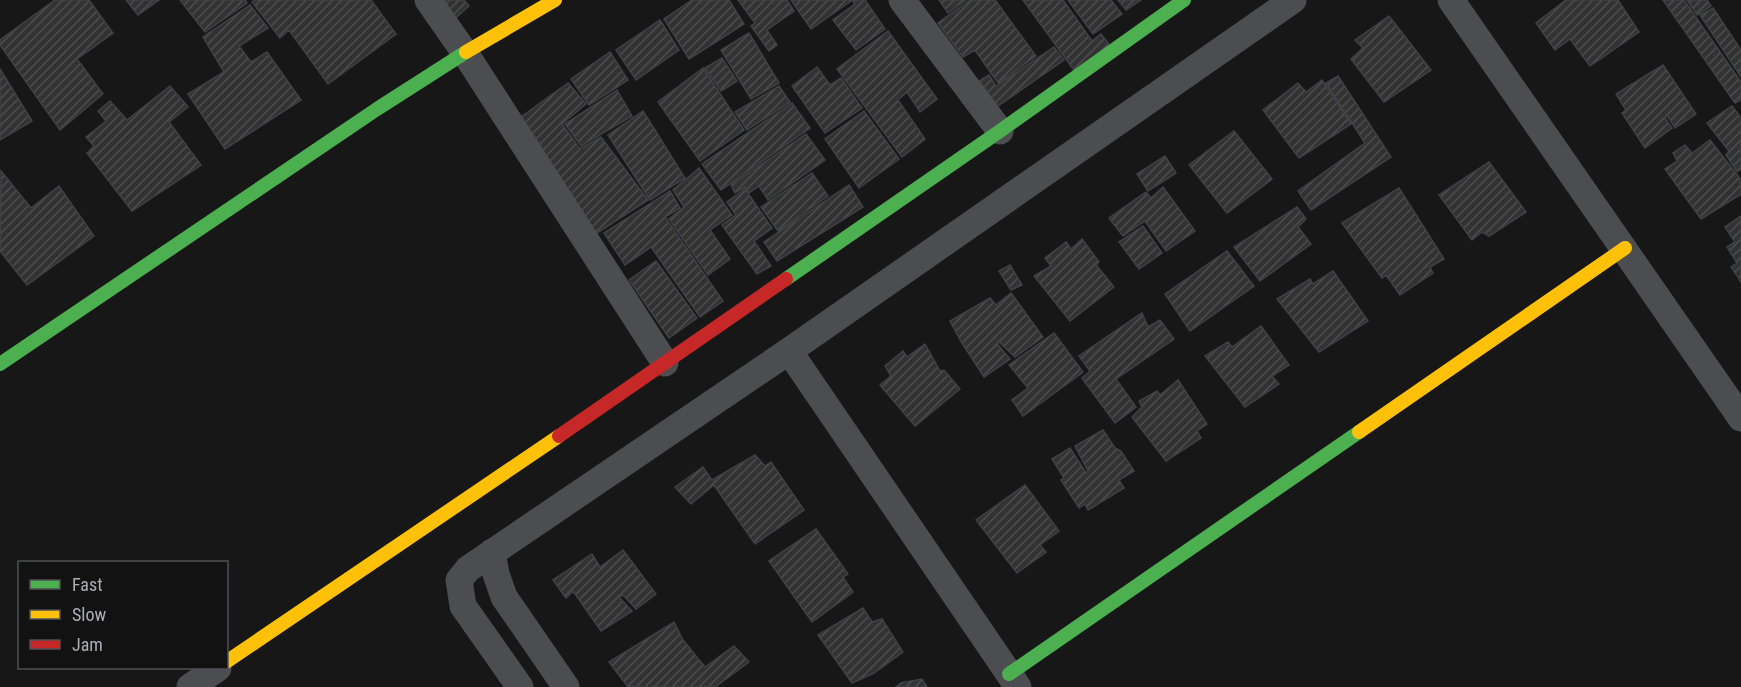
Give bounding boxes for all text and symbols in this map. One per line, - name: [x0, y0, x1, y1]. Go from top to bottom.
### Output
- legend: [18, 561, 228, 669]
- text: Fast: [72, 574, 103, 595]
- text: Slow: [72, 604, 107, 625]
- text: Jam: [72, 634, 103, 655]

